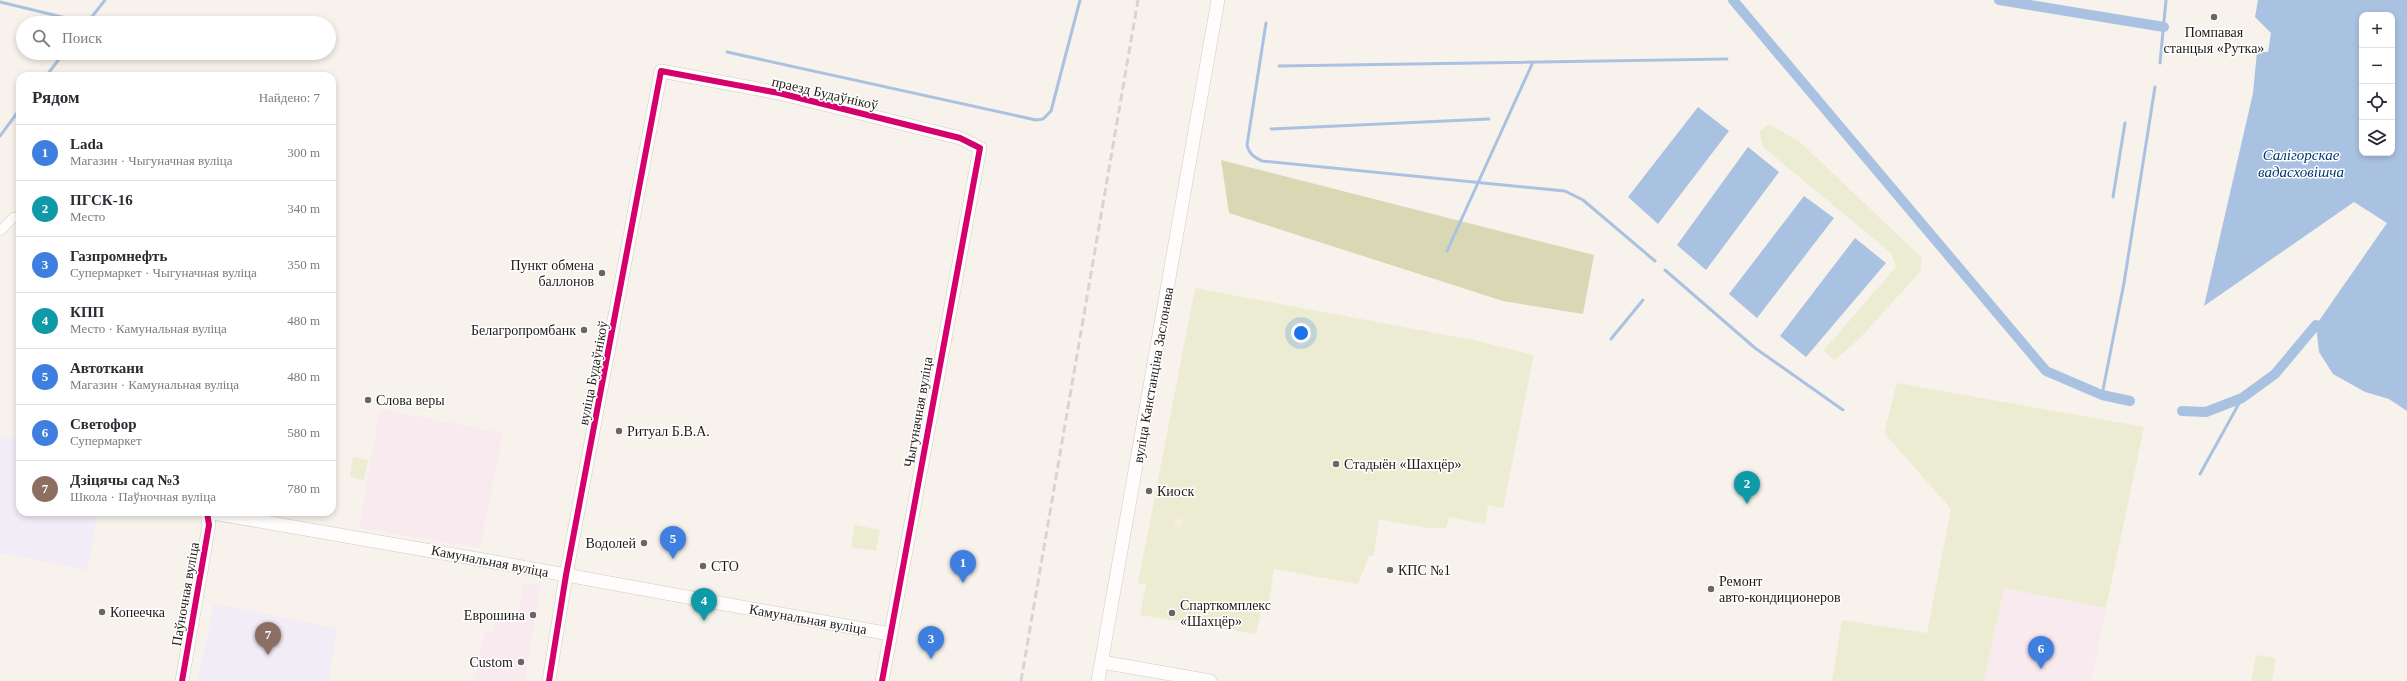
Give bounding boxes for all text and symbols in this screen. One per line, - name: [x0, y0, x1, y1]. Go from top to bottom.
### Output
- marker: Помпавая станцыя «Рутка»: [2209, 12, 2219, 22]
- map controls: [2359, 12, 2395, 156]
- button: +: [2359, 12, 2395, 48]
- search box: [16, 16, 336, 60]
- place label: Помпавая станцыя «Рутка»: [2164, 25, 2264, 56]
- icon: search: [30, 27, 52, 49]
- text: Поиск: [62, 30, 102, 46]
- button: −: [2359, 48, 2395, 84]
- street label: праезд Будаўнікоў: [770, 74, 879, 113]
- button: locate: [2359, 84, 2395, 120]
- text: Рядом: [32, 88, 80, 107]
- text: Найдено: 7: [259, 90, 320, 105]
- button: layers: [2359, 120, 2395, 156]
- text: Lada: [70, 136, 103, 152]
- text: 1: [42, 145, 48, 160]
- text: 300 m: [287, 145, 320, 160]
- water label: Салігорскае вадасховішча: [2258, 147, 2344, 180]
- text: Магазин · Чыгуначная вуліца: [70, 153, 232, 168]
- text: ПГСК-16: [70, 192, 133, 208]
- text: 2: [42, 201, 48, 216]
- text: 340 m: [287, 201, 320, 216]
- text: Место: [70, 209, 105, 224]
- text: Газпромнефть: [70, 248, 167, 264]
- text: 3: [42, 257, 48, 272]
- text: 350 m: [287, 257, 320, 272]
- place label: Пункт обмена баллонов: [510, 258, 595, 289]
- text: Супермаркет · Чыгуначная вуліца: [70, 265, 257, 280]
- marker: Пункт обмена баллонов: [597, 268, 607, 278]
- street label: вуліца Канстанціна Заслонава: [1131, 285, 1176, 464]
- text: КПП: [70, 304, 104, 320]
- text: 4: [42, 313, 48, 328]
- text: 480 m: [287, 313, 320, 328]
- street label: вуліца Будаўнікоў: [576, 320, 611, 427]
- text: Место · Камунальная вуліца: [70, 321, 227, 336]
- place label: Белагропромбанк: [471, 323, 576, 338]
- your location: [1291, 323, 1311, 343]
- marker: Белагропромбанк: [579, 325, 589, 335]
- street label: Чыгуначная вуліца: [901, 355, 936, 469]
- text: Автоткани: [70, 360, 144, 376]
- text: 5: [42, 369, 48, 384]
- text: 480 m: [287, 369, 320, 384]
- text: Магазин · Камунальная вуліца: [70, 377, 239, 392]
- place label: Слова веры: [376, 393, 445, 408]
- marker: Слова веры: [363, 395, 373, 405]
- text: Светофор: [70, 416, 136, 432]
- place label: Ритуал Б.В.А.: [627, 424, 710, 439]
- text: 6: [42, 425, 48, 440]
- text: 580 m: [287, 425, 320, 440]
- marker: Ритуал Б.В.А.: [614, 426, 624, 436]
- text: Супермаркет: [70, 433, 142, 448]
- place label: Стадыён «Шахцёр»: [1344, 457, 1461, 472]
- marker: Стадыён «Шахцёр»: [1331, 459, 1341, 469]
- pin: 2: [1734, 471, 1760, 504]
- text: Дзіцячы сад №3: [70, 472, 180, 488]
- text: 7: [42, 481, 48, 496]
- text: 780 m: [287, 481, 320, 496]
- place label: Киоск: [1157, 484, 1194, 499]
- marker: Киоск: [1144, 486, 1154, 496]
- text: Школа · Паўночная вуліца: [70, 489, 216, 504]
- pin: 5: [660, 526, 686, 559]
- place label: Водолей: [585, 536, 636, 551]
- marker: Водолей: [639, 538, 649, 548]
- street label: Паўночная вуліца: [169, 540, 202, 647]
- street label: Камунальная вуліца: [430, 543, 551, 580]
- pin: 1: [950, 550, 976, 583]
- place label: СТО: [711, 559, 739, 574]
- marker: СТО: [698, 561, 708, 571]
- place label: КПС №1: [1398, 563, 1451, 578]
- marker: КПС №1: [1385, 565, 1395, 575]
- place label: Ремонт авто-кондиционеров: [1719, 574, 1841, 605]
- marker: Ремонт авто-кондиционеров: [1706, 584, 1716, 594]
- pin: 4: [691, 588, 717, 621]
- place label: Спарткомплекс «Шахцёр»: [1180, 598, 1271, 629]
- street label: Камунальная вуліца: [748, 602, 869, 637]
- place label: Копеечка: [110, 605, 166, 620]
- marker: Копеечка: [97, 607, 107, 617]
- place label: Еврошина: [464, 608, 526, 623]
- marker: Спарткомплекс «Шахцёр»: [1167, 608, 1177, 618]
- marker: Еврошина: [528, 610, 538, 620]
- pin: 7: [255, 622, 281, 655]
- pin: 3: [918, 626, 944, 659]
- pin: 6: [2028, 636, 2054, 669]
- place label: Custom: [469, 655, 513, 670]
- marker: Custom: [516, 657, 526, 667]

